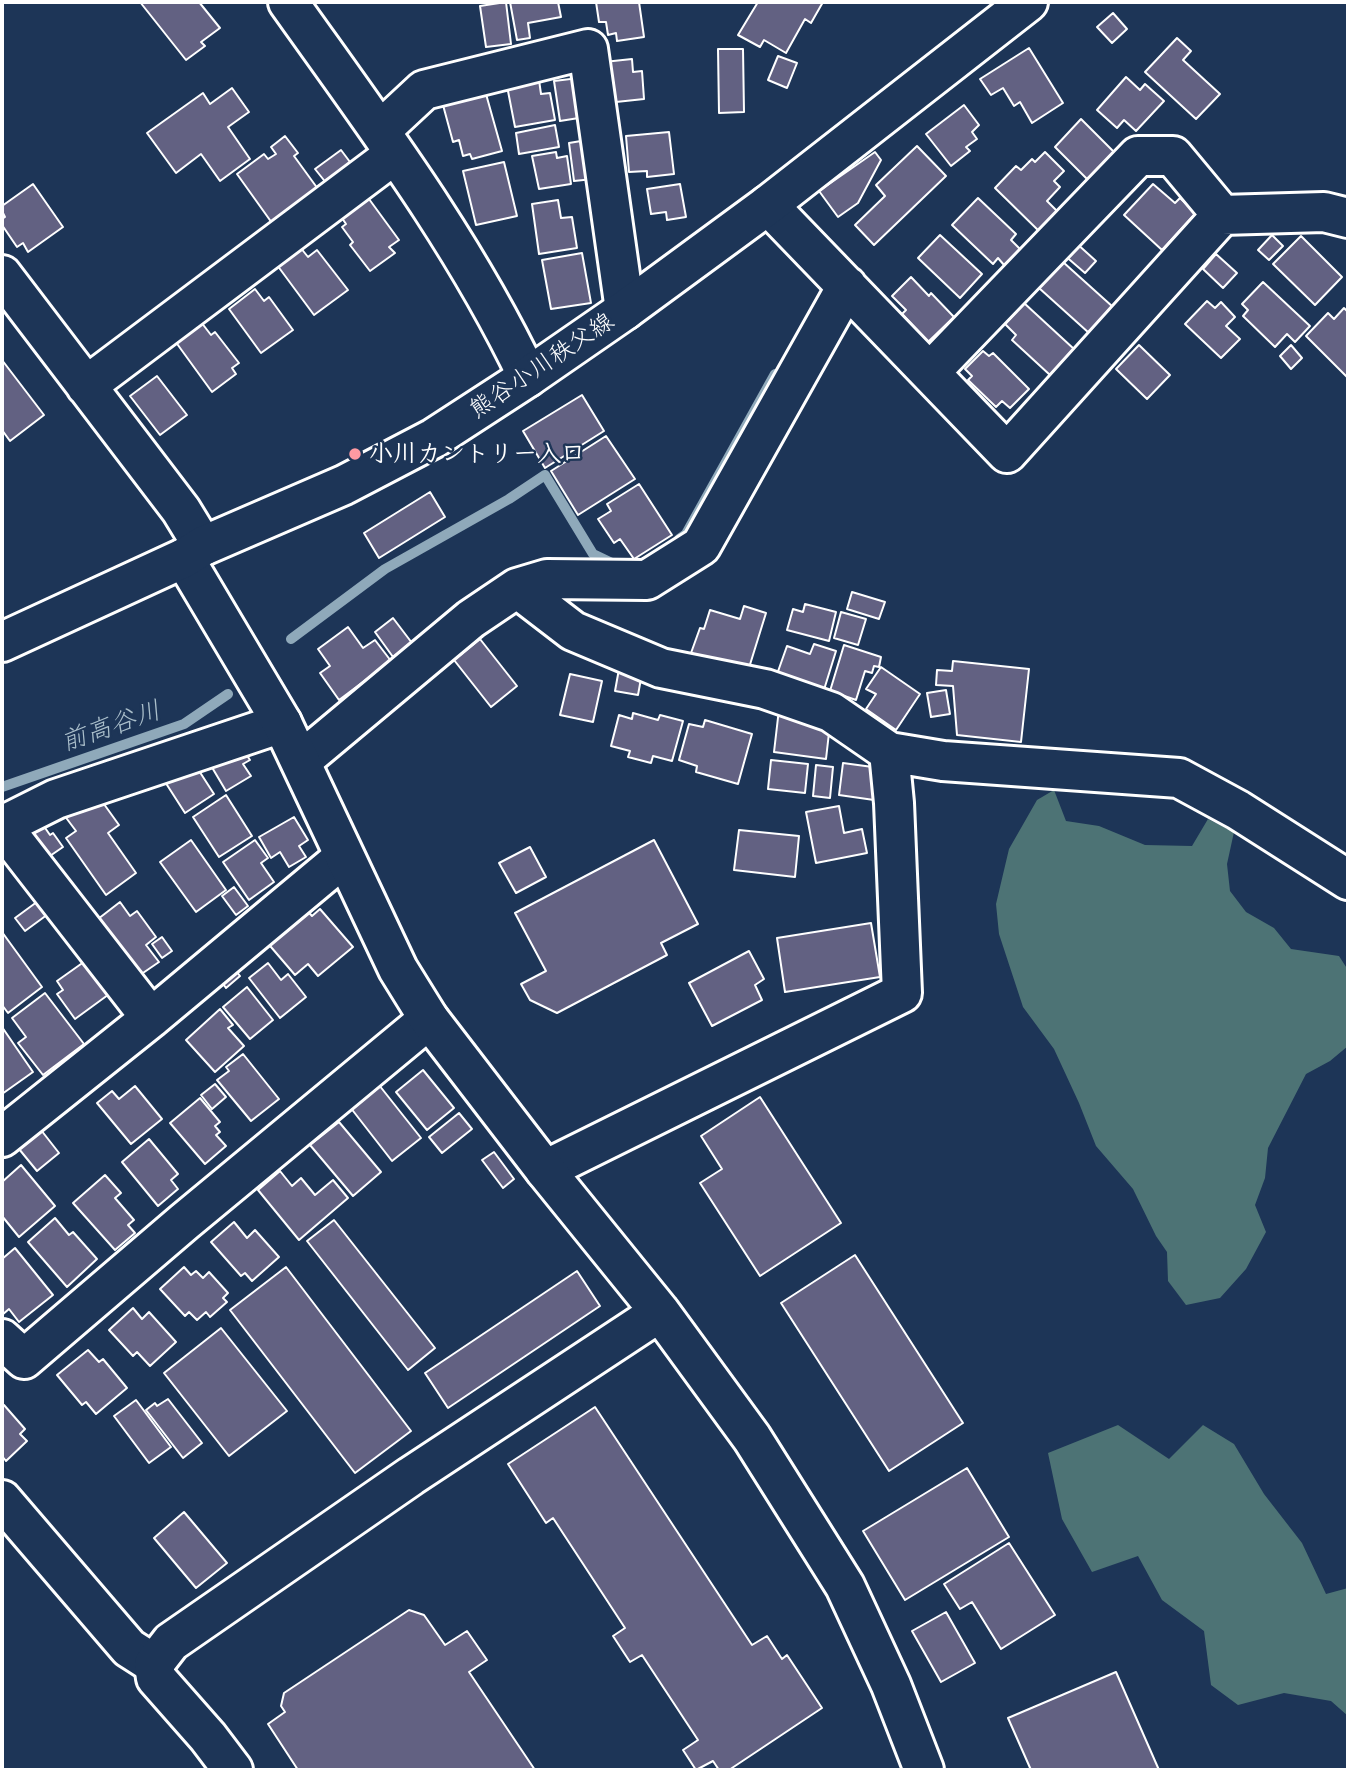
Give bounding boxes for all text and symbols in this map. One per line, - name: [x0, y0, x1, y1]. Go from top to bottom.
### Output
- street label: 熊谷小川秩父線: [464, 307, 620, 425]
- place label: 小川カントリー入口: [369, 440, 585, 468]
- marker: 小川カントリー入口: [347, 446, 363, 462]
- water label: 前高谷川: [57, 695, 165, 759]

